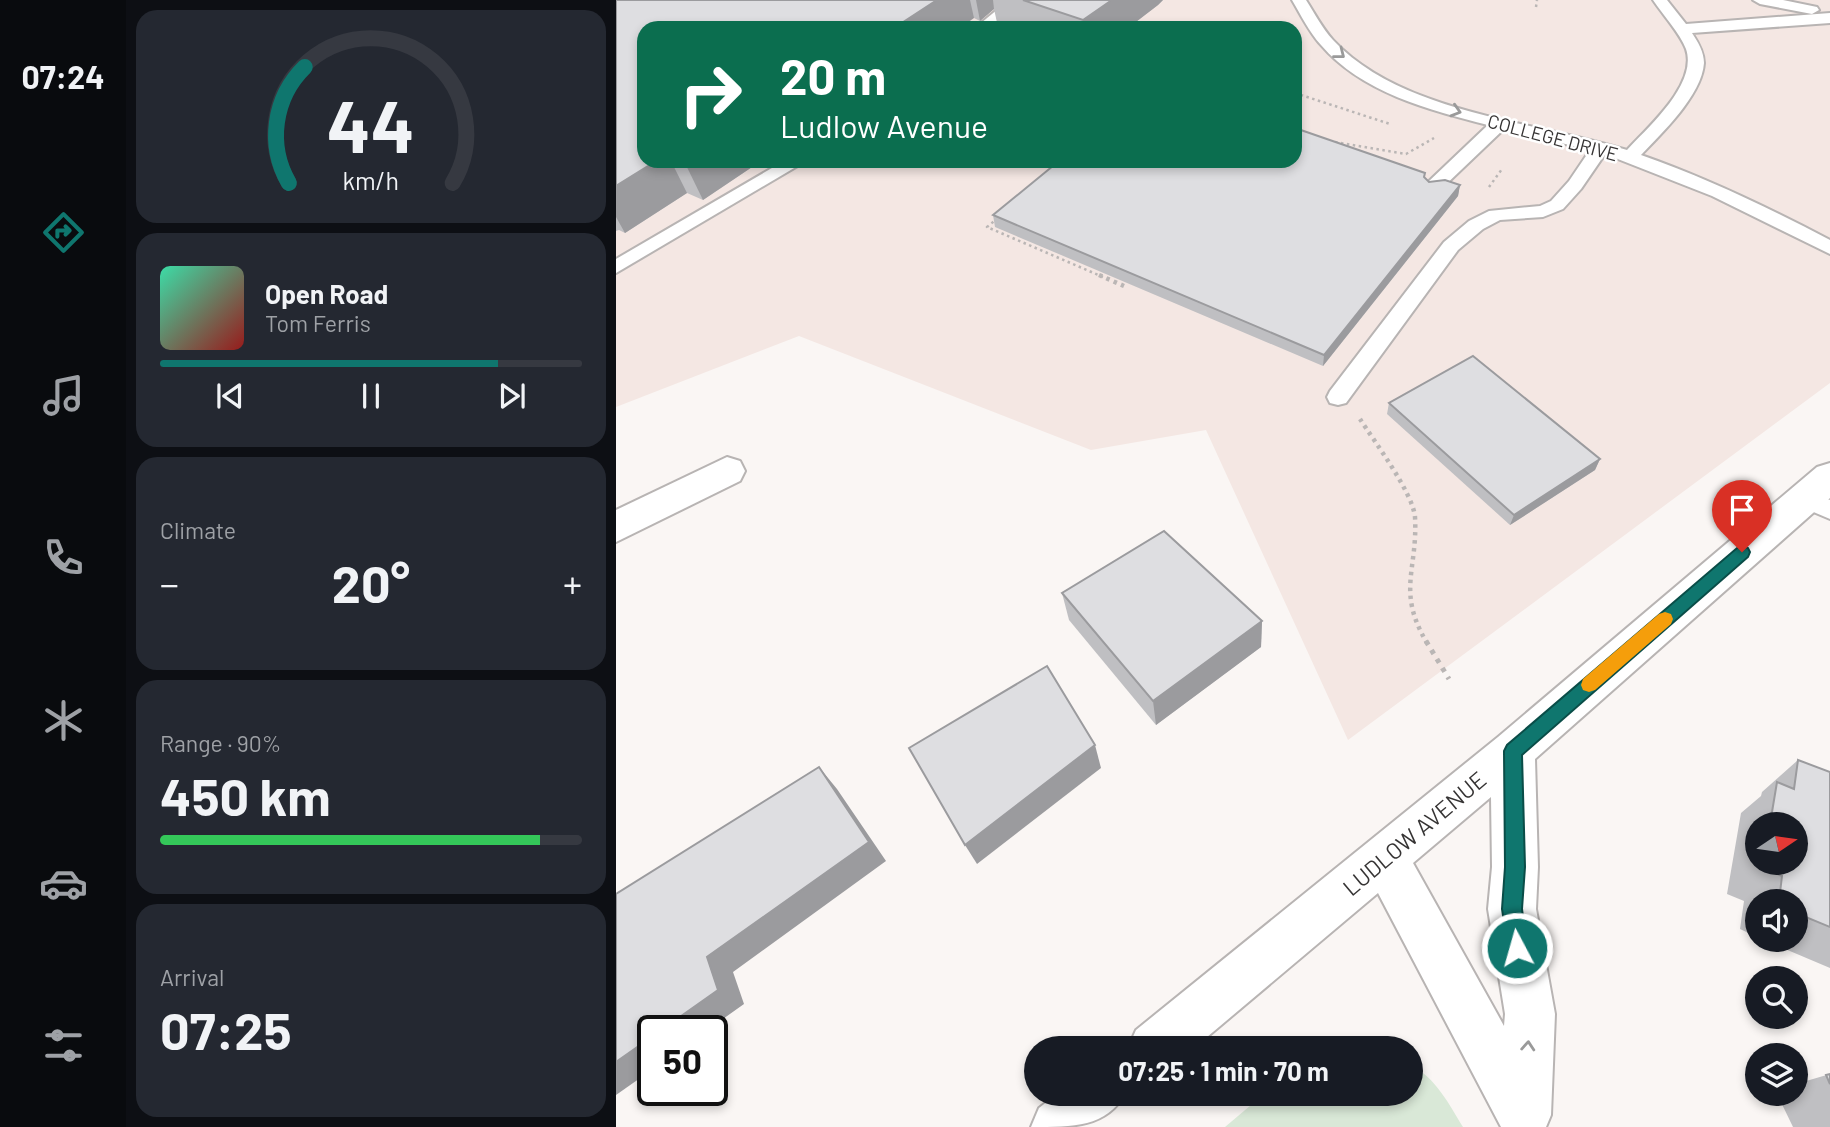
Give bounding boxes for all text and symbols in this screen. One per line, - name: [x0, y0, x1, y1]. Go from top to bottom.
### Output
- one-way arrow: [1332, 45, 1344, 58]
- text: 20 m: [780, 46, 886, 105]
- icon: right: [665, 49, 756, 140]
- text: 07:24: [21, 57, 105, 95]
- text: 44: [327, 80, 415, 168]
- one-way arrow: [1449, 102, 1461, 117]
- text: Ludlow Avenue: [780, 106, 988, 144]
- street label: COLLEGE DRIVE: [1485, 109, 1621, 165]
- text: km/h: [343, 165, 399, 195]
- icon: directions: [39, 208, 88, 257]
- text: Open Road: [265, 278, 388, 309]
- text: Tom Ferris: [265, 309, 371, 337]
- icon: music: [39, 371, 88, 420]
- icon: previous: [211, 377, 249, 415]
- icon: pause: [352, 377, 390, 415]
- icon: next: [493, 377, 531, 415]
- pin: [1712, 480, 1772, 552]
- icon: arrive: [1723, 491, 1761, 529]
- text: Climate: [160, 516, 236, 544]
- icon: phone: [39, 533, 88, 582]
- text: 20°: [332, 551, 410, 613]
- text: −: [160, 560, 179, 606]
- text: +: [563, 560, 582, 606]
- icon: climate: [39, 696, 88, 745]
- text: Range · 90%: [160, 729, 281, 757]
- text: 450 km: [160, 764, 331, 826]
- street label: LUDLOW AVENUE: [1337, 765, 1491, 901]
- north arrow: [1745, 812, 1808, 875]
- map controls: [1745, 812, 1808, 1106]
- icon: car: [39, 859, 88, 908]
- button: sound: [1745, 889, 1808, 952]
- position arrow: [1480, 911, 1554, 985]
- text: Arrival: [160, 963, 224, 991]
- button: search: [1745, 966, 1808, 1029]
- text: 07:25: [160, 998, 292, 1060]
- speed limit sign: 50: [637, 1015, 728, 1106]
- icon: filters: [39, 1021, 88, 1070]
- one-way arrow: [1520, 1040, 1535, 1051]
- button: layers: [1745, 1043, 1808, 1106]
- text: 07:25 · 1 min · 70 m: [1118, 1055, 1329, 1086]

